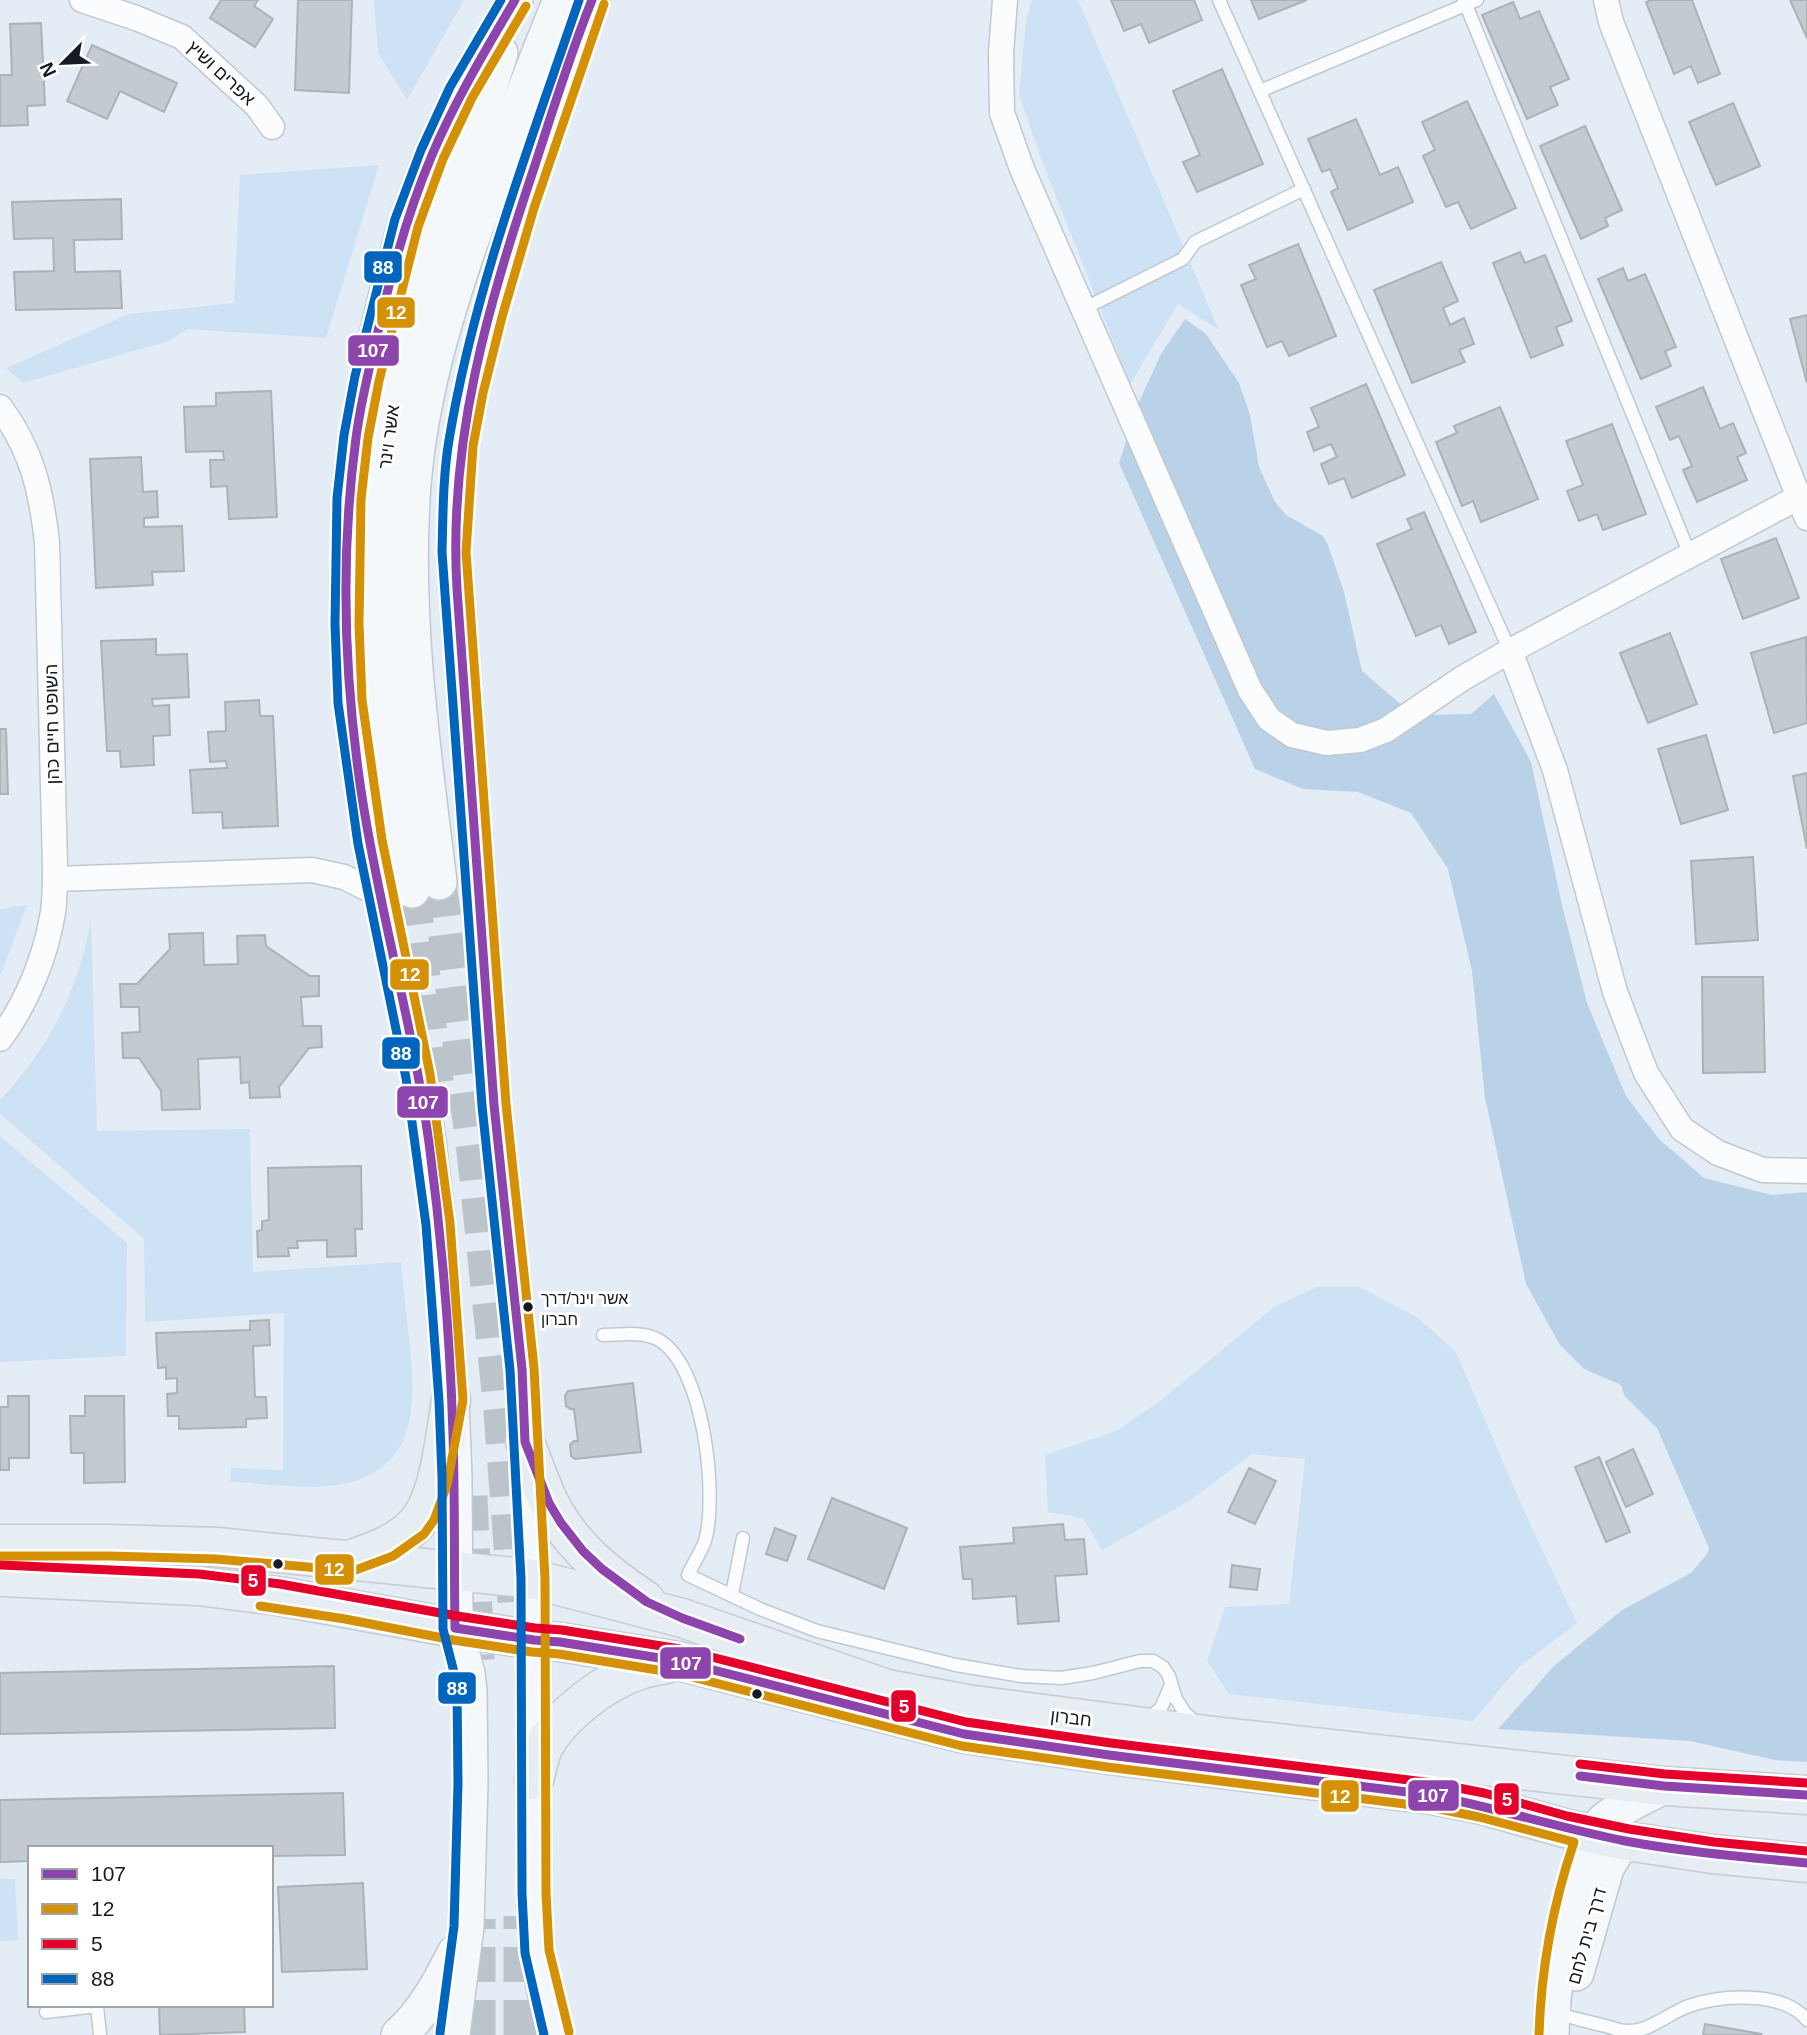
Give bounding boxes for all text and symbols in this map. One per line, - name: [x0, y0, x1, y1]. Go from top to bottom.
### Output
- north arrow: [28, 28, 98, 98]
- street label: אפרים ושיץ: [183, 37, 259, 110]
- text: N: [36, 59, 60, 80]
- line badge: 88: [363, 250, 403, 284]
- text: 88: [372, 257, 394, 278]
- line badge: 12: [376, 296, 416, 329]
- text: 12: [385, 302, 407, 323]
- line badge: 107: [347, 334, 400, 367]
- text: 107: [357, 340, 389, 361]
- street label: אשר וינר: [375, 403, 403, 470]
- street label: השופט חיים כהן: [41, 664, 63, 784]
- line badge: 12: [389, 958, 430, 991]
- text: 12: [399, 964, 421, 985]
- line badge: 88: [381, 1036, 421, 1070]
- text: 88: [390, 1043, 412, 1064]
- line badge: 107: [396, 1085, 449, 1119]
- text: 107: [407, 1092, 439, 1113]
- place label: אשר וינר/דרך חברון: [541, 1290, 628, 1328]
- marker: אשר וינר/דרך חברון: [521, 1300, 535, 1314]
- line badge: 12: [314, 1553, 355, 1586]
- unlabelled marker: [271, 1557, 285, 1571]
- text: 12: [323, 1559, 345, 1580]
- line badge: 5: [240, 1564, 267, 1597]
- text: 5: [248, 1570, 259, 1591]
- line badge: 107: [659, 1646, 712, 1680]
- text: 107: [670, 1653, 702, 1674]
- line badge: 88: [437, 1671, 477, 1705]
- text: 88: [446, 1678, 468, 1699]
- unlabelled marker: [750, 1687, 764, 1701]
- line badge: 5: [890, 1689, 917, 1723]
- text: 5: [899, 1696, 910, 1717]
- street label: חברון: [1049, 1706, 1093, 1730]
- line badge: 12: [1320, 1779, 1360, 1813]
- line badge: 107: [1407, 1779, 1460, 1812]
- line badge: 5: [1493, 1782, 1520, 1816]
- text: 107: [1417, 1785, 1449, 1806]
- text: 12: [1329, 1786, 1351, 1807]
- text: 5: [1502, 1789, 1513, 1810]
- legend: [28, 1846, 273, 2007]
- text: 107: [91, 1862, 126, 1885]
- street label: דרך בית לחם: [1564, 1885, 1610, 1987]
- text: 12: [91, 1897, 114, 1920]
- text: 5: [91, 1932, 103, 1955]
- text: 88: [91, 1967, 114, 1990]

